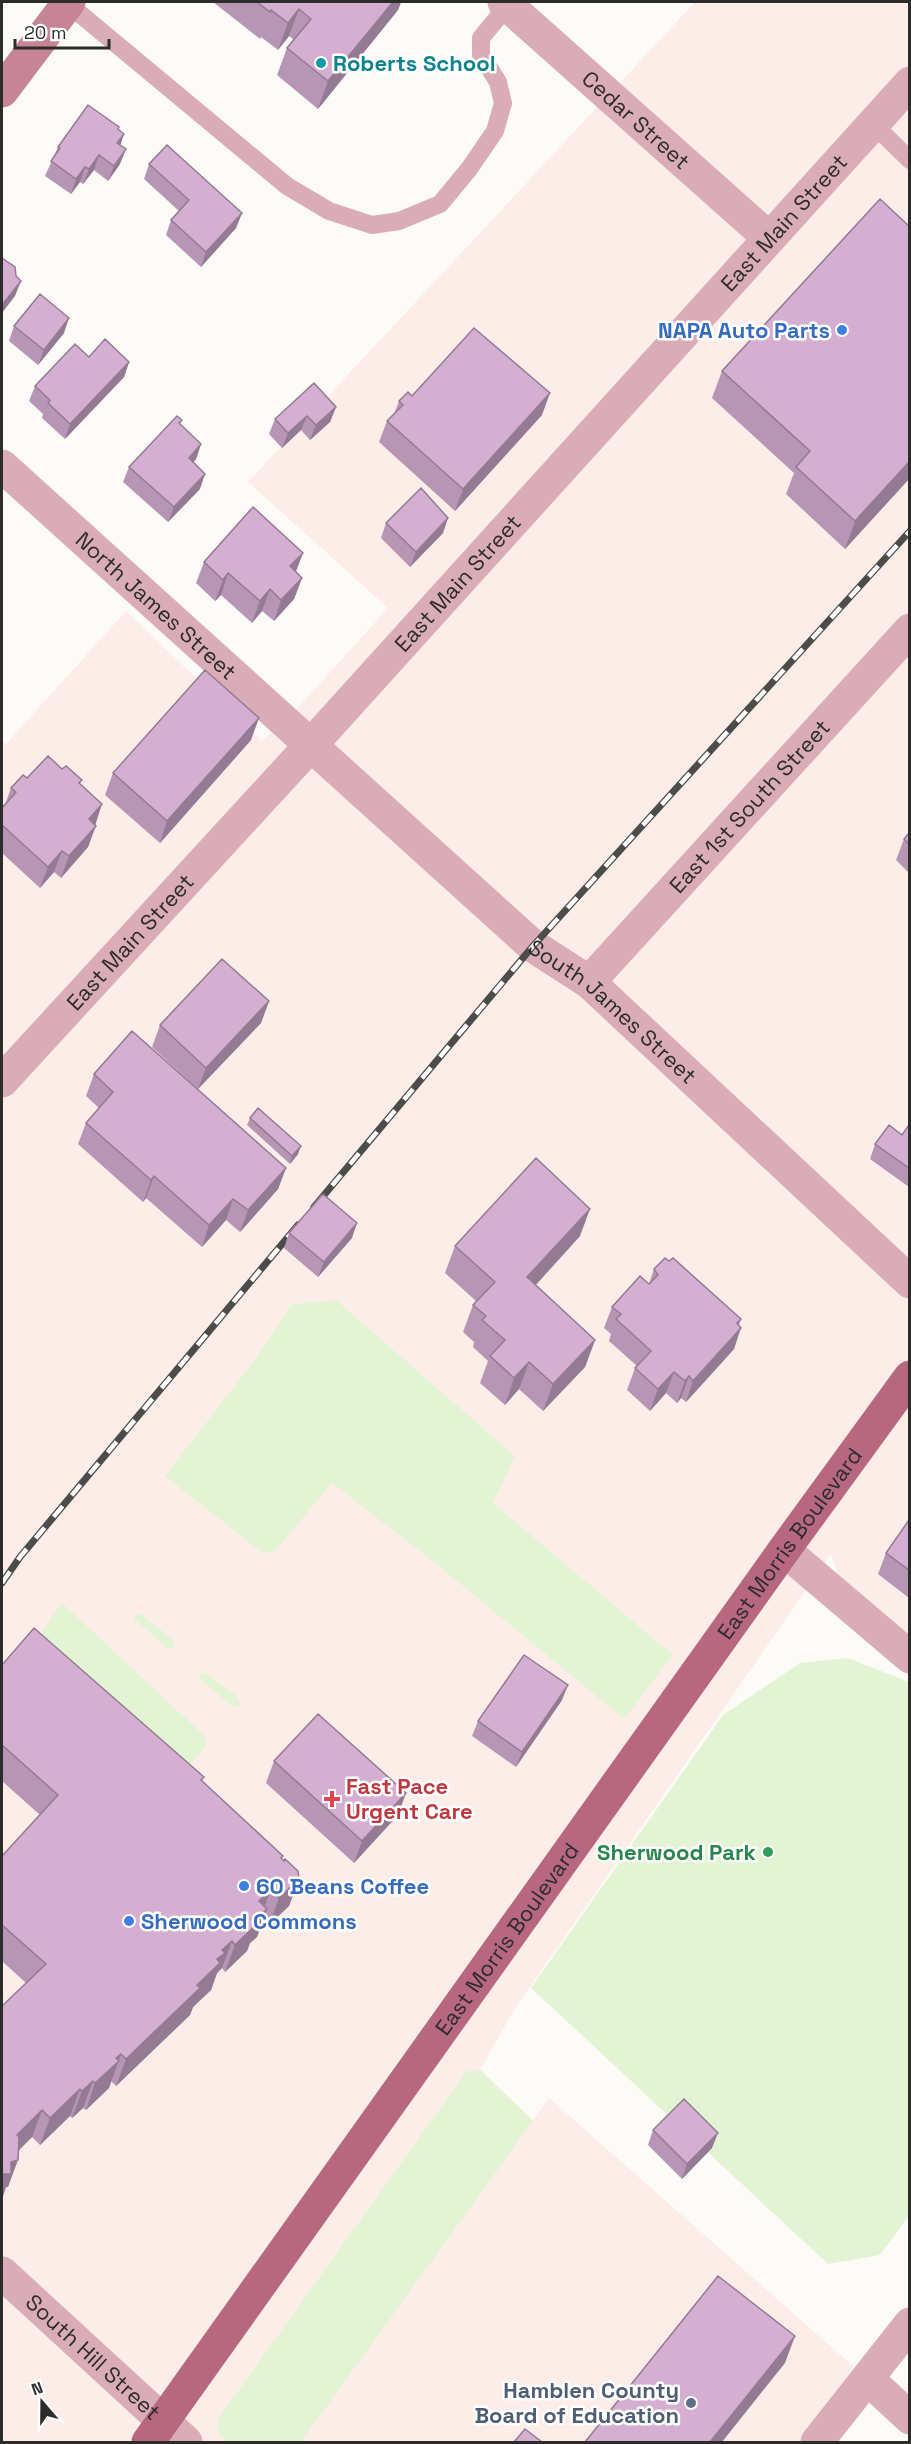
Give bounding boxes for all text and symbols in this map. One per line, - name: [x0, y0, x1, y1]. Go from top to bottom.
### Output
- scale bar: [15, 12, 110, 50]
- text: 20 m: [24, 21, 67, 44]
- place label: Roberts School: [333, 49, 496, 77]
- marker: Roberts School: [314, 56, 328, 70]
- street label: Cedar Street: [576, 64, 696, 175]
- street label: East Main Street: [714, 148, 853, 297]
- place label: NAPA Auto Parts: [658, 316, 830, 344]
- marker: NAPA Auto Parts: [835, 323, 849, 337]
- street label: East Main Street: [388, 508, 527, 657]
- street label: North James Street: [70, 526, 243, 685]
- street label: East 1st South Street: [663, 713, 836, 899]
- street label: East Main Street: [60, 868, 200, 1016]
- street label: South James Street: [523, 933, 703, 1089]
- street label: East Morris Boulevard: [711, 1442, 868, 1645]
- place label: Fast Pace Urgent Care: [346, 1772, 473, 1825]
- marker: Fast Pace Urgent Care: [323, 1790, 341, 1808]
- street label: East Morris Boulevard: [429, 1837, 585, 2041]
- place label: Sherwood Park: [597, 1838, 757, 1866]
- marker: Sherwood Park: [761, 1845, 775, 1859]
- place label: 60 Beans Coffee: [256, 1872, 429, 1900]
- marker: 60 Beans Coffee: [237, 1879, 251, 1893]
- place label: Sherwood Commons: [141, 1907, 357, 1935]
- marker: Sherwood Commons: [122, 1914, 136, 1928]
- street label: South Hill Street: [20, 2288, 167, 2426]
- north arrow: [12, 2372, 72, 2432]
- place label: Hamblen County Board of Education: [474, 2376, 679, 2429]
- text: N: [28, 2377, 46, 2400]
- marker: Hamblen County Board of Education: [684, 2396, 698, 2410]

